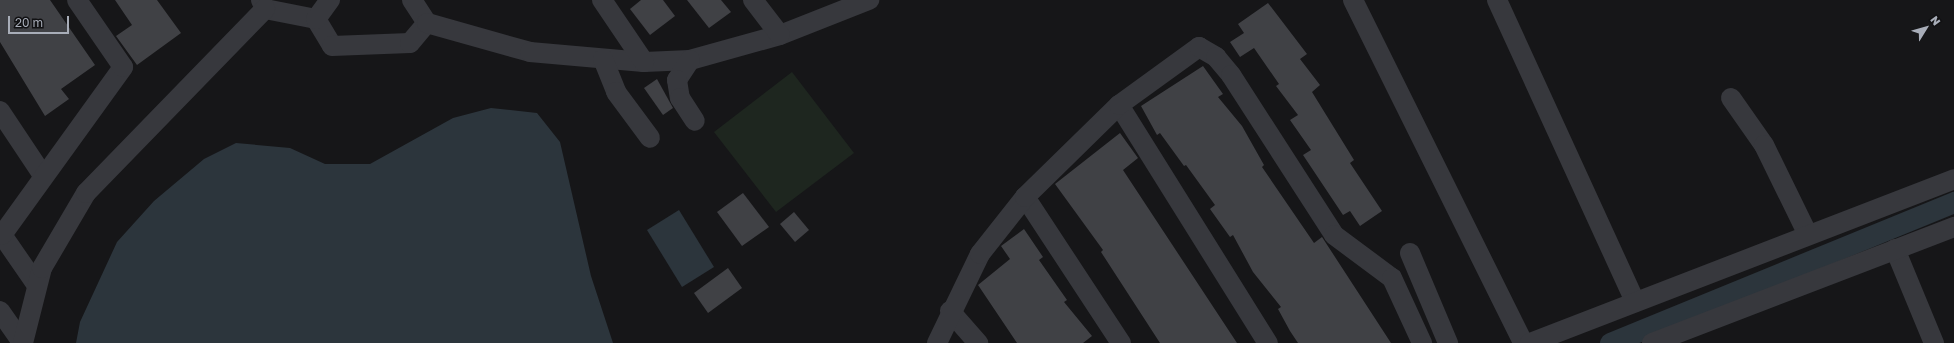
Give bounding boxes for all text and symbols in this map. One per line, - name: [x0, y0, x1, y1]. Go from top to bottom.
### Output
- scale bar: [10, 8, 71, 34]
- north arrow: [1906, 8, 1946, 48]
- text: N: [1928, 13, 1944, 28]
- text: 20 m: [15, 15, 43, 30]

